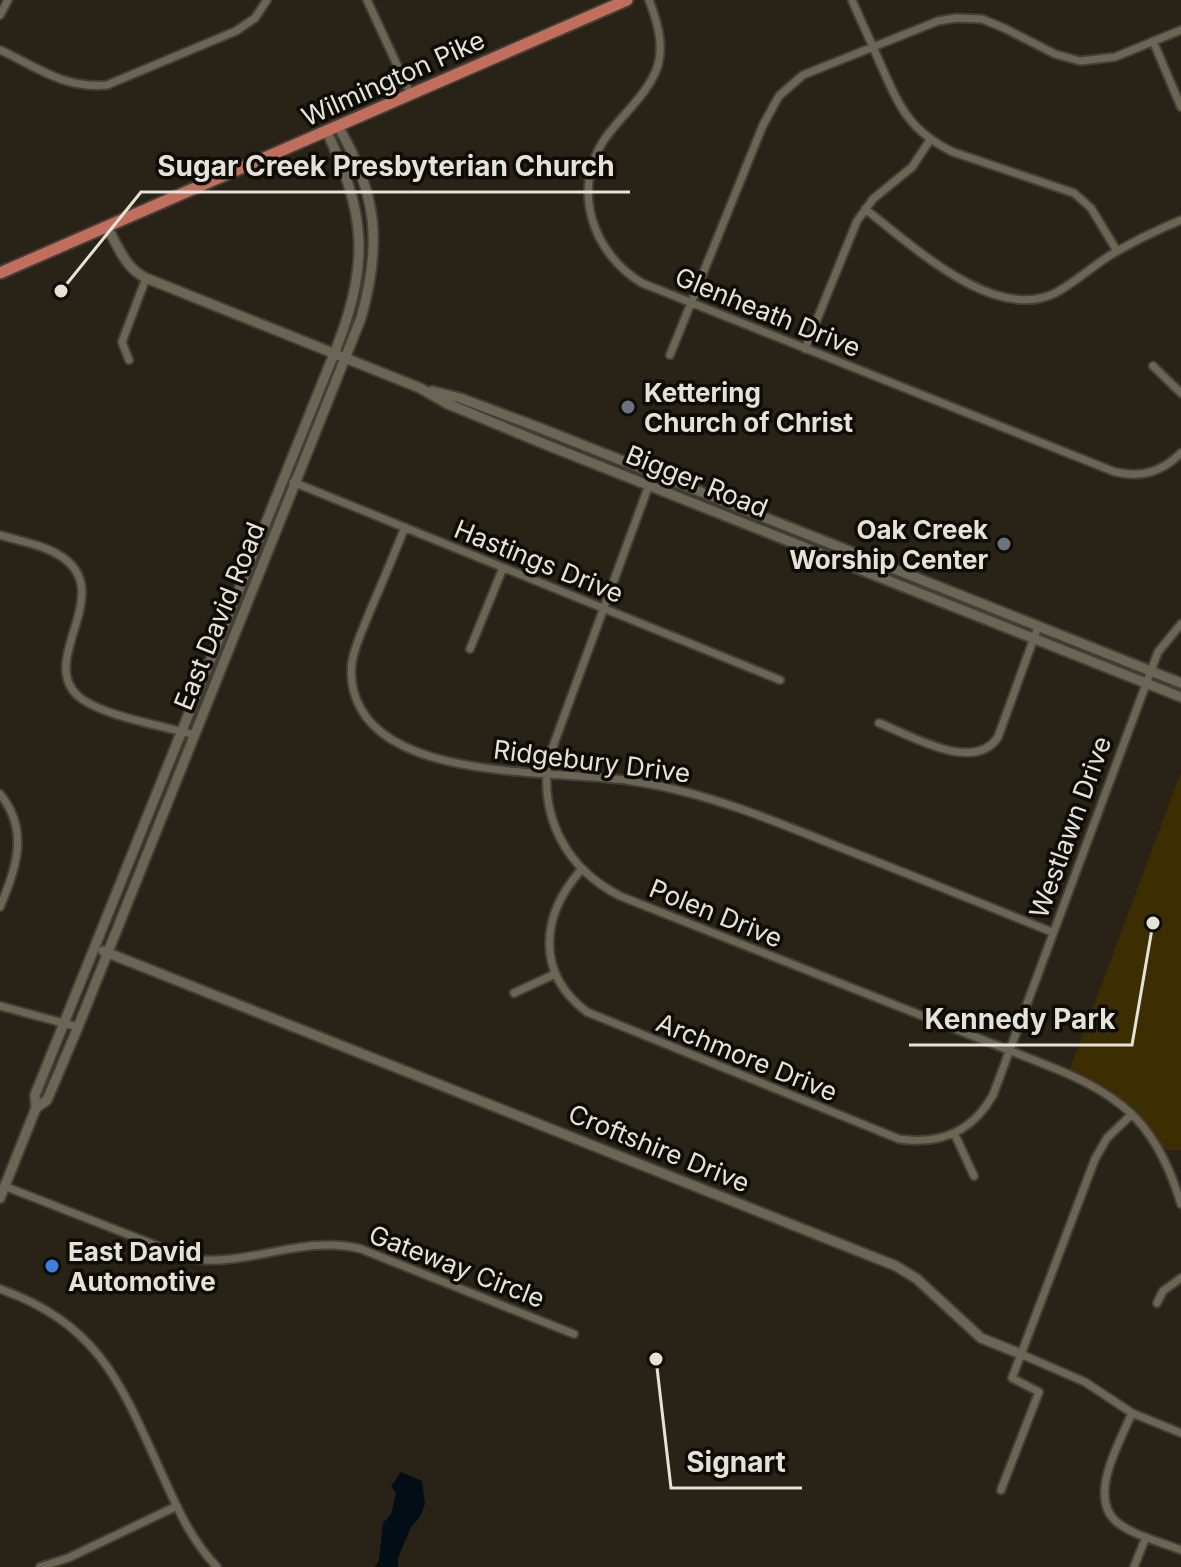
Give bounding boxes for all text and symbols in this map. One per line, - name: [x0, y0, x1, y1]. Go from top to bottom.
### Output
- street label: Wilmington Pike: [297, 24, 489, 132]
- callout: Sugar Creek Presbyterian Church: [141, 140, 630, 192]
- text: Sugar Creek Presbyterian Church: [157, 149, 615, 183]
- street label: Glenheath Drive: [671, 261, 865, 363]
- place label: Kettering Church of Christ: [644, 377, 853, 438]
- marker: Kettering Church of Christ: [619, 398, 637, 416]
- street label: Bigger Road: [622, 438, 772, 524]
- street label: Hastings Drive: [450, 513, 628, 609]
- place label: Oak Creek Worship Center: [789, 514, 988, 575]
- street label: East David Road: [167, 518, 271, 714]
- marker: Oak Creek Worship Center: [995, 535, 1013, 553]
- street label: Westlawn Drive: [1023, 732, 1117, 922]
- street label: Ridgebury Drive: [492, 734, 692, 788]
- street label: Polen Drive: [645, 872, 787, 954]
- callout: Kennedy Park: [909, 993, 1132, 1045]
- text: Kennedy Park: [925, 1002, 1116, 1036]
- street label: Archmore Drive: [652, 1007, 842, 1107]
- street label: Croftshire Drive: [564, 1098, 754, 1198]
- street label: Gateway Circle: [365, 1218, 549, 1314]
- place label: East David Automotive: [68, 1236, 216, 1297]
- marker: East David Automotive: [43, 1257, 61, 1275]
- callout: Signart: [671, 1436, 802, 1488]
- text: Signart: [686, 1445, 786, 1479]

